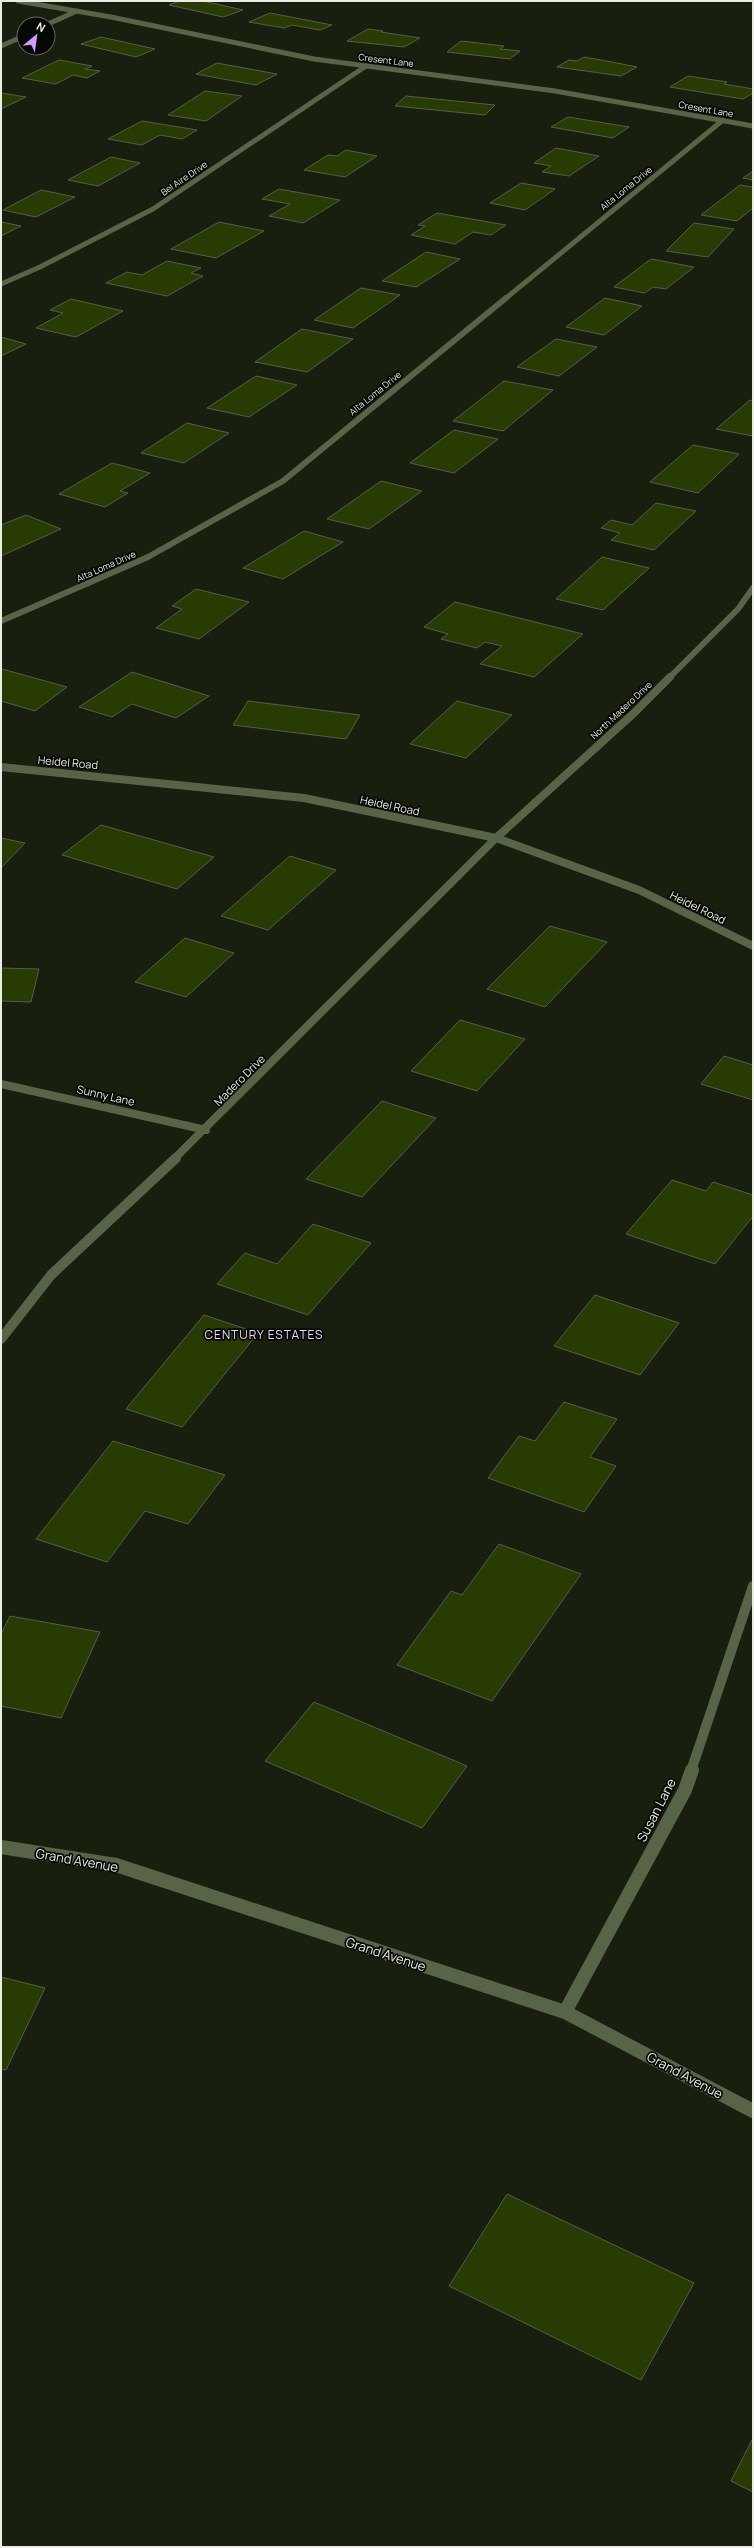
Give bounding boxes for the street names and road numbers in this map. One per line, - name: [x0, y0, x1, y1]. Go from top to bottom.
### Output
- street label: Cresent Lane: [358, 50, 414, 70]
- street label: Cresent Lane: [677, 98, 735, 120]
- street label: Bel Aire Drive: [158, 158, 210, 198]
- street label: Alta Loma Drive: [597, 163, 655, 213]
- street label: Alta Loma Drive: [346, 368, 404, 418]
- street label: Alta Loma Drive: [74, 547, 138, 585]
- street label: North Madero Drive: [587, 678, 655, 742]
- street label: Heidel Road: [37, 752, 99, 772]
- street label: Heidel Road: [359, 791, 421, 819]
- street label: Heidel Road: [668, 887, 728, 927]
- street label: Madero Drive: [210, 1051, 268, 1109]
- street label: Sunny Lane: [76, 1081, 137, 1109]
- street label: Susan Lane: [632, 1775, 680, 1845]
- street label: Grand Avenue: [34, 1844, 120, 1876]
- street label: Grand Avenue: [344, 1933, 429, 1976]
- street label: Grand Avenue: [644, 2047, 726, 2103]

